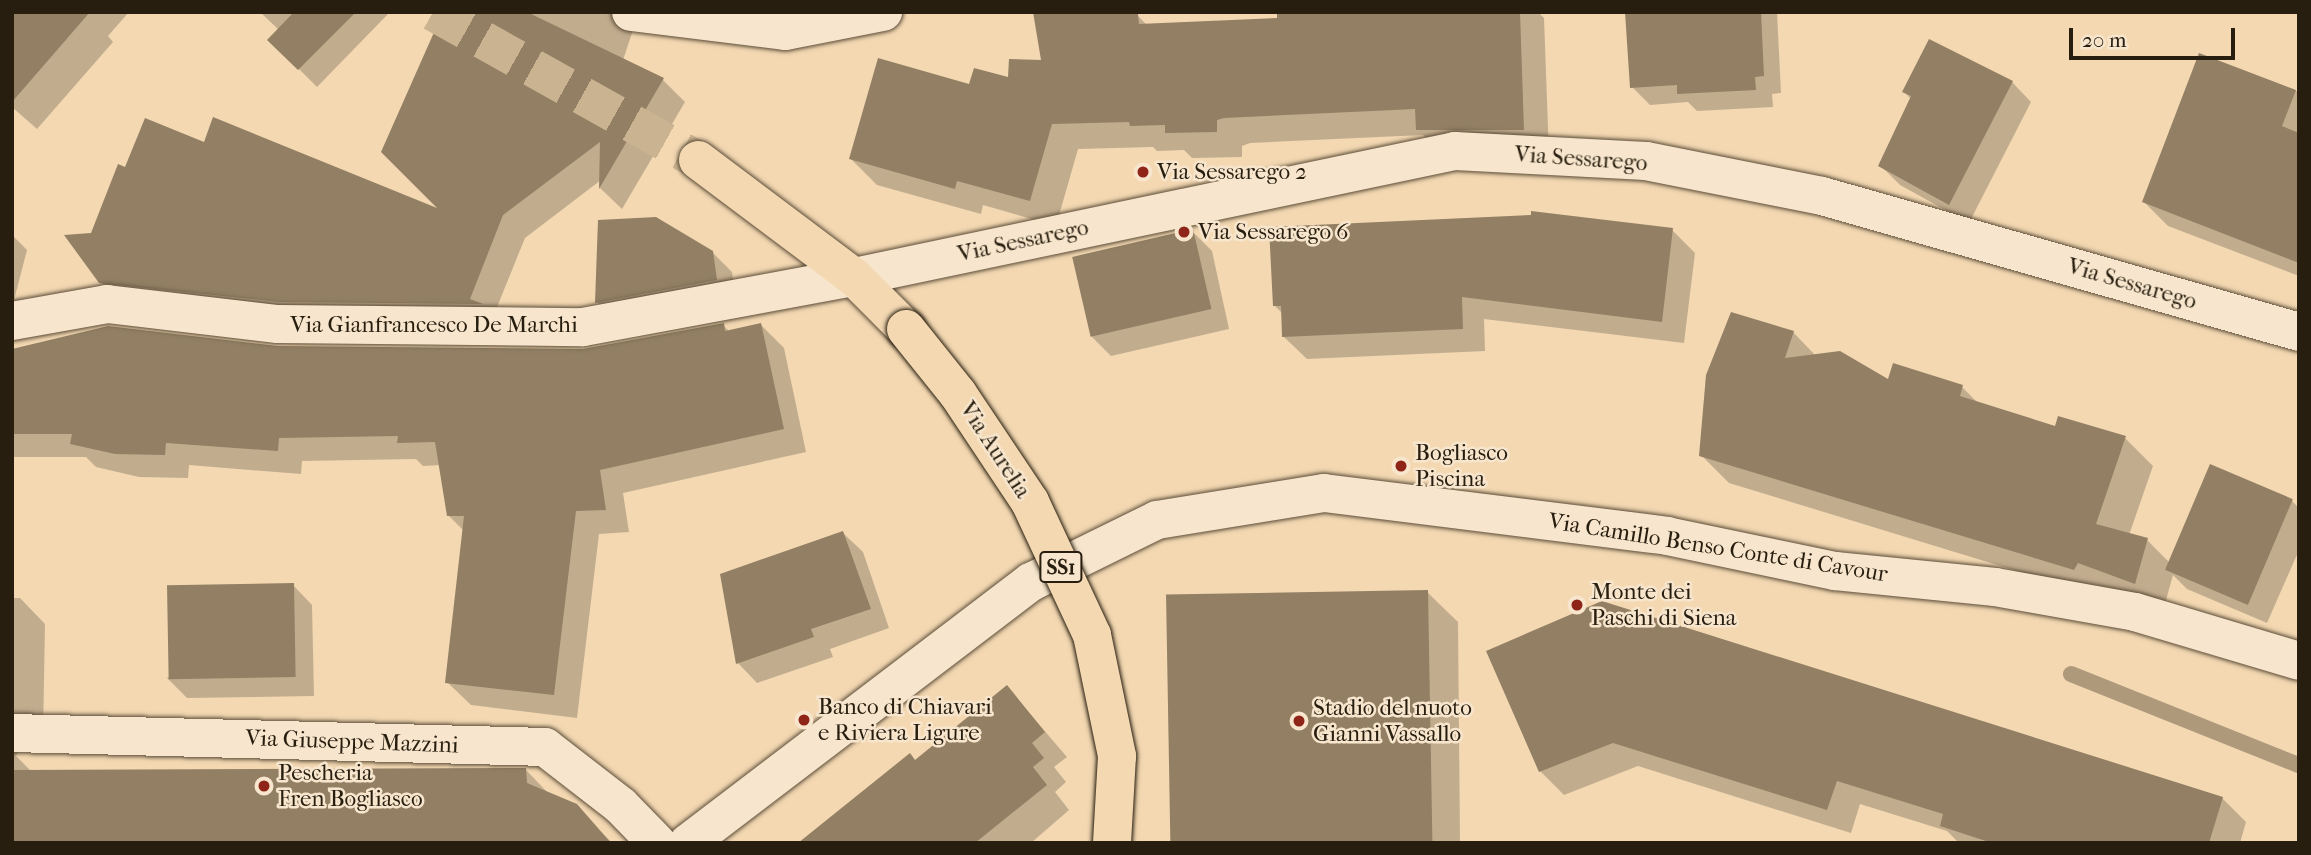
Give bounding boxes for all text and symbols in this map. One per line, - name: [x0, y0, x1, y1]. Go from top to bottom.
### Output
- scale bar: [2073, 14, 2239, 58]
- text: 20 m: [2082, 28, 2126, 52]
- street label: Via Sessarego: [1514, 141, 1648, 177]
- place label: Via Sessarego 2: [1157, 158, 1307, 186]
- marker: Via Sessarego 2: [1135, 164, 1151, 180]
- street label: Via Sessarego: [955, 214, 1091, 268]
- place label: Via Sessarego 6: [1198, 218, 1348, 246]
- marker: Via Sessarego 6: [1176, 224, 1192, 240]
- street label: Via Sessarego: [2064, 252, 2200, 316]
- street label: Via Gianfrancesco De Marchi: [290, 311, 578, 339]
- street label: Via Aurelia: [954, 396, 1036, 504]
- place label: Bogliasco Piscina: [1415, 439, 1508, 493]
- marker: Bogliasco Piscina: [1393, 458, 1409, 474]
- street label: Via Camillo Benso Conte di Cavour: [1546, 508, 1890, 588]
- road number: SS1: [1038, 550, 1084, 584]
- place label: Monte dei Paschi di Siena: [1591, 578, 1737, 632]
- marker: Monte dei Paschi di Siena: [1569, 597, 1585, 613]
- place label: Banco di Chiavari e Riviera Ligure: [818, 693, 992, 747]
- place label: Stadio del nuoto Gianni Vassallo: [1313, 694, 1472, 748]
- marker: Banco di Chiavari e Riviera Ligure: [796, 712, 812, 728]
- marker: Stadio del nuoto Gianni Vassallo: [1291, 713, 1307, 729]
- street label: Via Giuseppe Mazzini: [245, 724, 459, 760]
- place label: Pescheria Fren Bogliasco: [278, 759, 423, 813]
- marker: Pescheria Fren Bogliasco: [256, 778, 272, 794]

